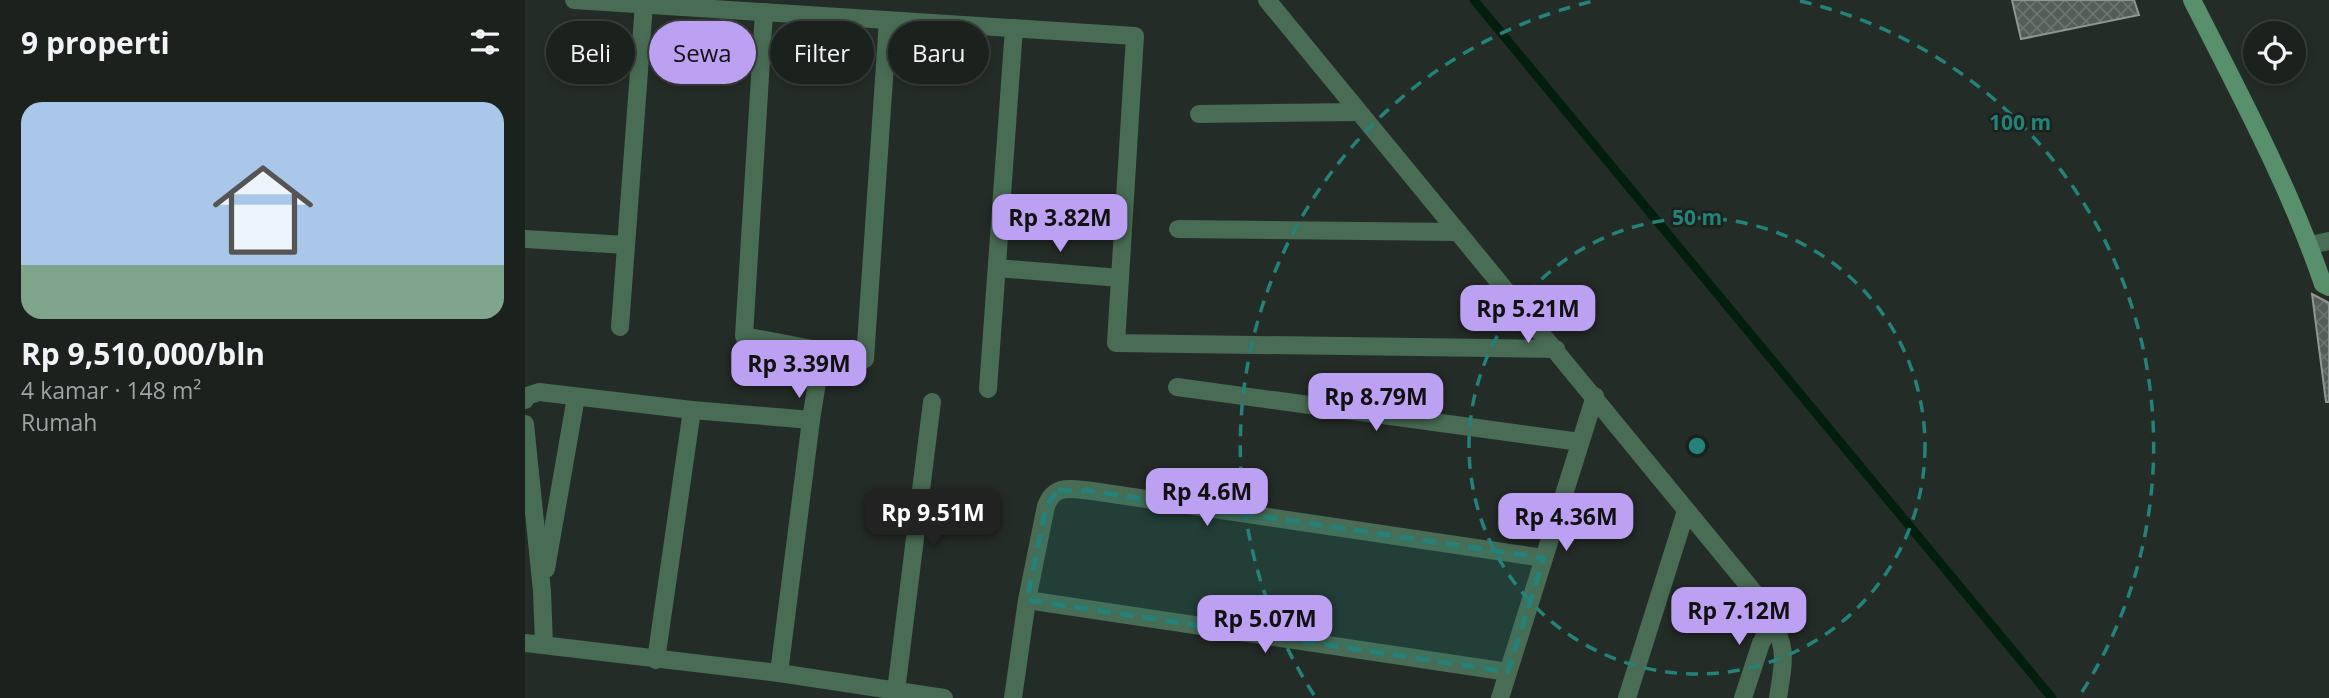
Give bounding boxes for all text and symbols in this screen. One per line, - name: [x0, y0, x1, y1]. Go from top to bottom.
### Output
- chip: Beli: [546, 21, 635, 84]
- chip: Sewa: [649, 21, 756, 84]
- chip: Filter: [770, 21, 874, 84]
- chip: Baru: [888, 21, 989, 84]
- map controls: [2243, 21, 2306, 84]
- button: locate: [2243, 21, 2306, 84]
- text: 9 properti: [21, 22, 170, 63]
- icon: filters: [466, 23, 504, 61]
- text: 100 m: [1989, 108, 2051, 136]
- icon: home: [200, 147, 326, 273]
- pin: Rp 3.82M: [988, 194, 1132, 254]
- text: Rp 3.82M: [1008, 201, 1112, 233]
- text: 50 m: [1672, 203, 1722, 231]
- pin: Rp 5.21M: [1456, 286, 1600, 345]
- text: Rp 5.21M: [1476, 292, 1580, 324]
- text: Rp 9,510,000/bln: [21, 333, 265, 374]
- pin: Rp 3.39M: [727, 340, 871, 400]
- text: Rp 3.39M: [747, 347, 851, 379]
- text: 4 kamar · 148 m²: [21, 374, 201, 406]
- pin: Rp 8.79M: [1304, 374, 1448, 433]
- text: Rp 8.79M: [1324, 380, 1428, 412]
- text: Rumah: [21, 406, 97, 438]
- centre of rings: [1685, 434, 1709, 458]
- pin: Rp 4.6M: [1142, 468, 1272, 528]
- text: Rp 4.6M: [1162, 475, 1252, 507]
- pin: Rp 9.51M: [861, 490, 1005, 549]
- pin: Rp 4.36M: [1494, 494, 1638, 553]
- text: Rp 9.51M: [881, 496, 985, 528]
- text: Rp 4.36M: [1514, 500, 1618, 532]
- pin: Rp 7.12M: [1667, 588, 1811, 647]
- text: Rp 7.12M: [1687, 594, 1791, 626]
- pin: Rp 5.07M: [1193, 596, 1337, 655]
- text: Rp 5.07M: [1213, 602, 1317, 634]

